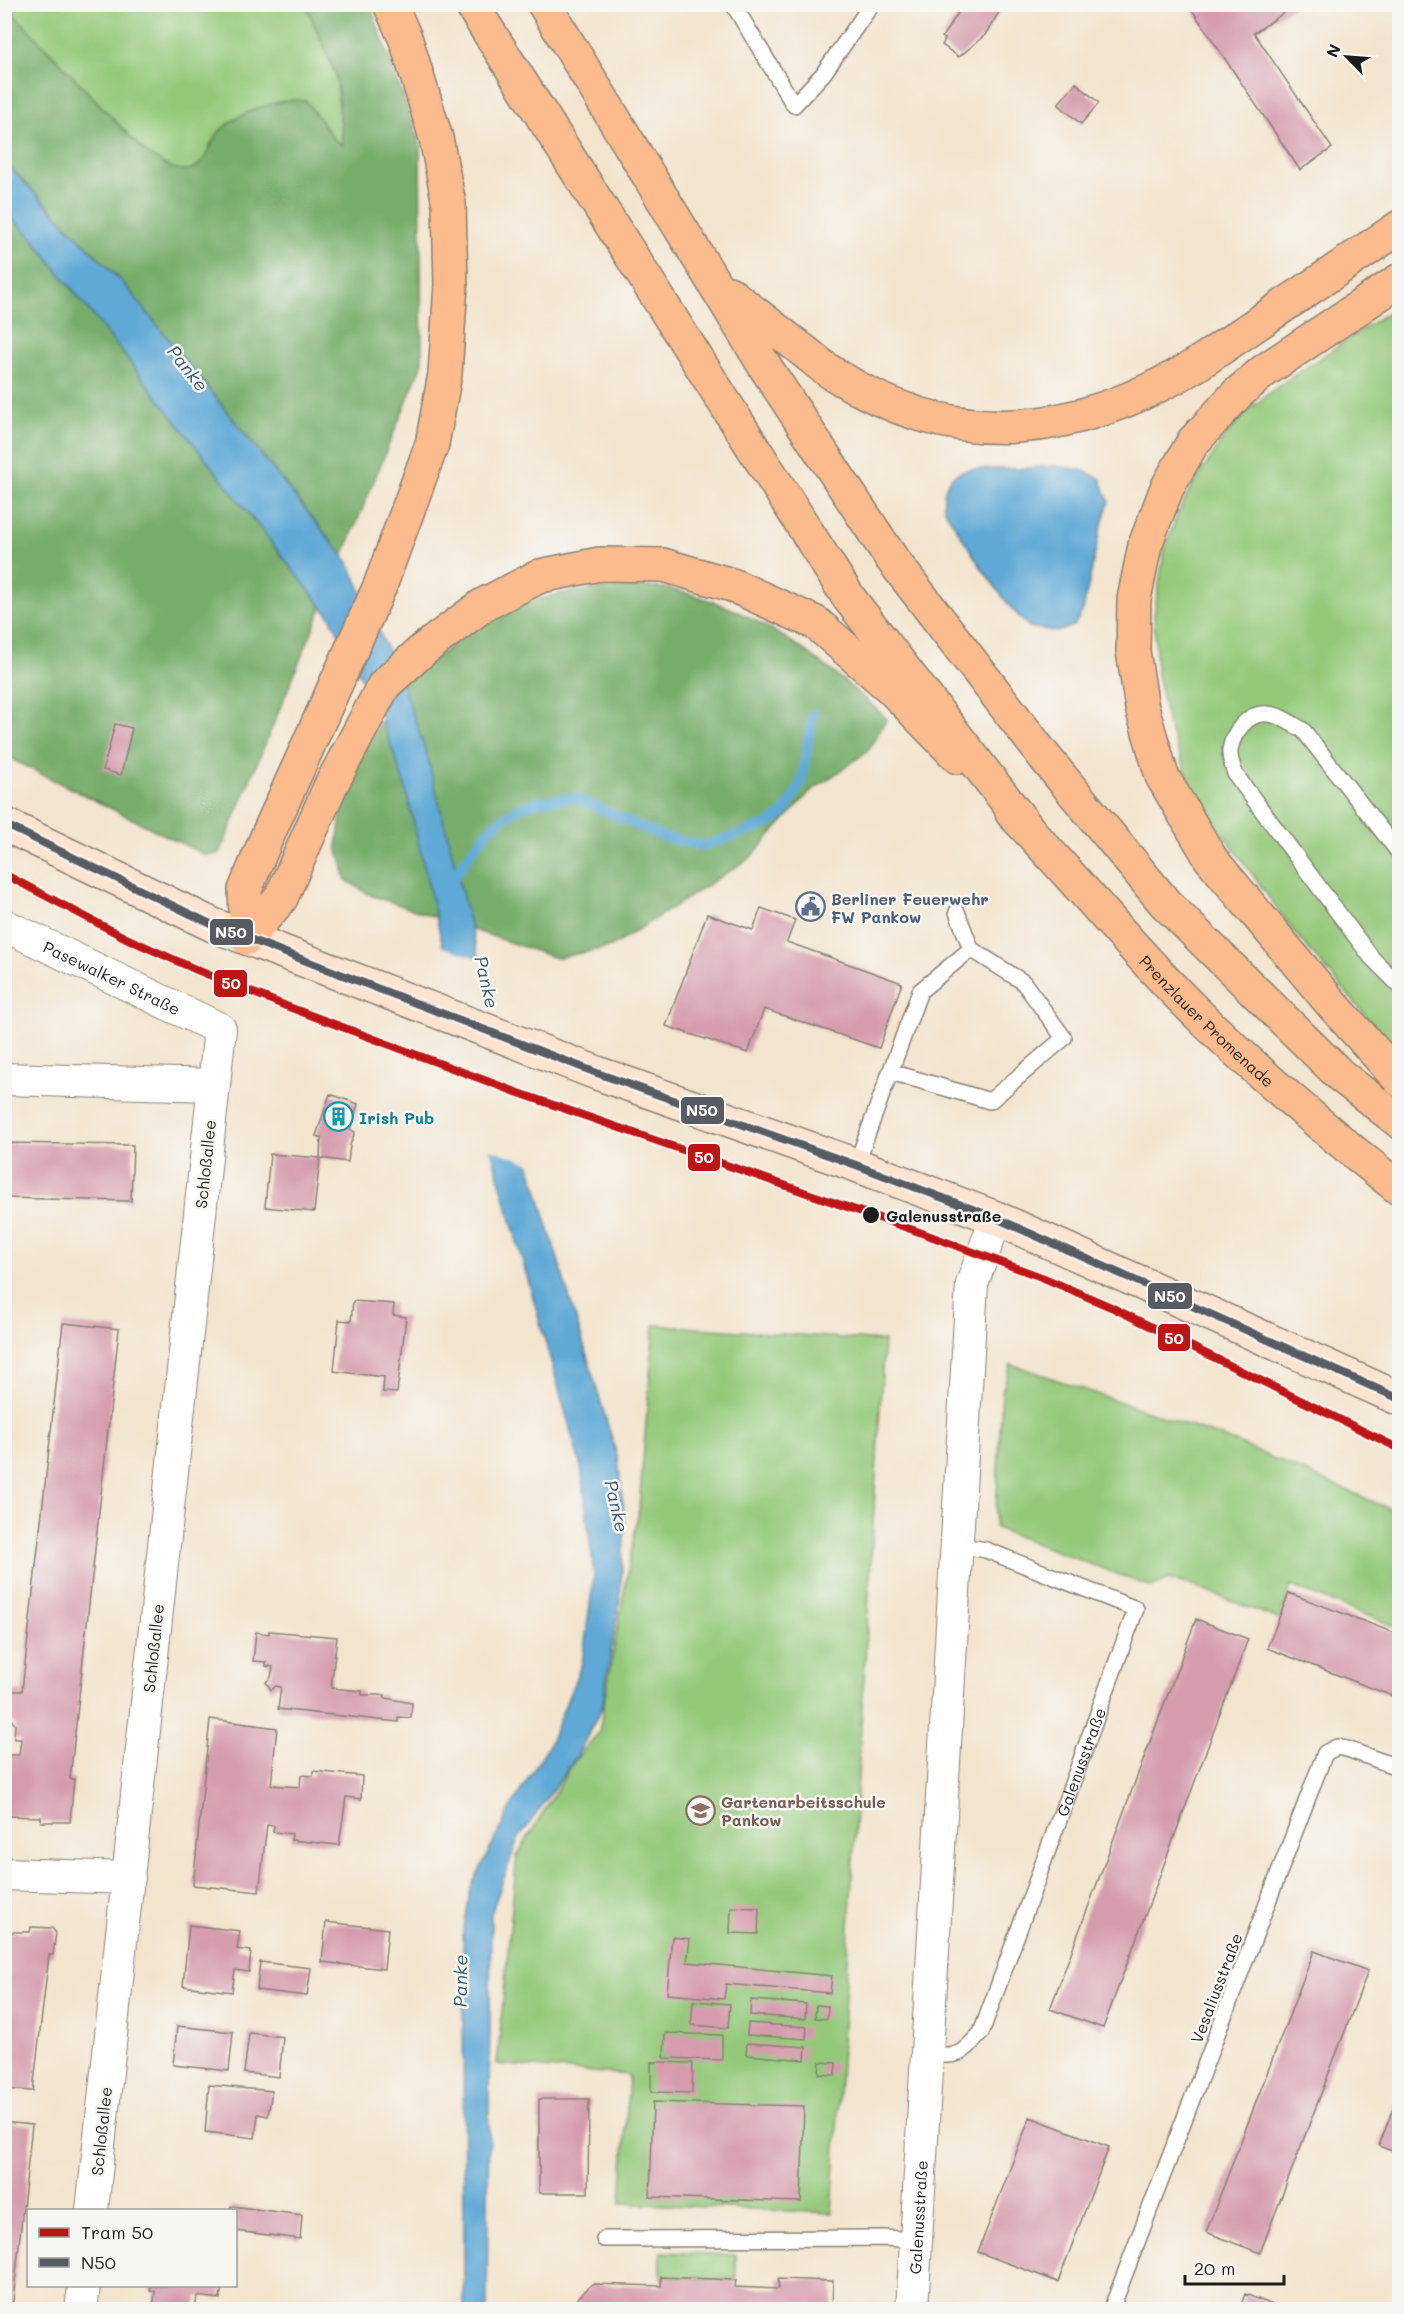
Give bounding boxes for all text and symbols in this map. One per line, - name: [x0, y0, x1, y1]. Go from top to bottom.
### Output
- north arrow: [1317, 27, 1377, 87]
- text: N: [1321, 41, 1345, 60]
- water label: Panke: [162, 340, 214, 396]
- place label: Berliner Feuerwehr FW Pankow: [831, 888, 989, 927]
- public building icon: Berliner Feuerwehr FW Pankow: [794, 891, 826, 923]
- line badge: N50: [209, 918, 254, 946]
- text: N50: [215, 921, 247, 942]
- street label: Pasewalker Straße: [40, 935, 184, 1019]
- street label: Prenzlauer Promenade: [1135, 950, 1279, 1091]
- water label: Panke: [469, 954, 505, 1010]
- line badge: 50: [213, 969, 248, 998]
- text: 50: [221, 972, 241, 993]
- line badge: N50: [680, 1096, 725, 1125]
- text: N50: [686, 1099, 718, 1120]
- building icon: Irish Pub: [322, 1101, 354, 1133]
- place label: Irish Pub: [359, 1107, 434, 1128]
- street label: Schloßallee: [190, 1119, 220, 1209]
- line badge: 50: [687, 1143, 721, 1172]
- text: 50: [694, 1146, 714, 1167]
- marker: Galenusstraße: [861, 1205, 881, 1225]
- place label: Galenusstraße: [886, 1205, 1001, 1226]
- line badge: N50: [1147, 1282, 1193, 1310]
- text: N50: [1154, 1285, 1186, 1306]
- line badge: 50: [1157, 1323, 1191, 1352]
- text: 50: [1164, 1327, 1184, 1348]
- water label: Panke: [599, 1478, 635, 1534]
- street label: Schloßallee: [138, 1603, 168, 1693]
- street label: Galenusstraße: [1051, 1705, 1110, 1819]
- place label: Gartenarbeitsschule Pankow: [721, 1791, 886, 1830]
- school or university icon: Gartenarbeitsschule Pankow: [684, 1794, 716, 1826]
- street label: Vesaliusstraße: [1185, 1930, 1247, 2046]
- water label: Panke: [448, 1954, 472, 2008]
- street label: Schloßallee: [86, 2086, 116, 2176]
- street label: Galenusstraße: [904, 2160, 931, 2275]
- legend: [27, 2209, 237, 2287]
- text: Tram 50: [81, 2220, 153, 2244]
- scale bar: [1185, 2248, 1284, 2286]
- text: N50: [81, 2250, 116, 2274]
- text: 20 m: [1194, 2256, 1235, 2280]

